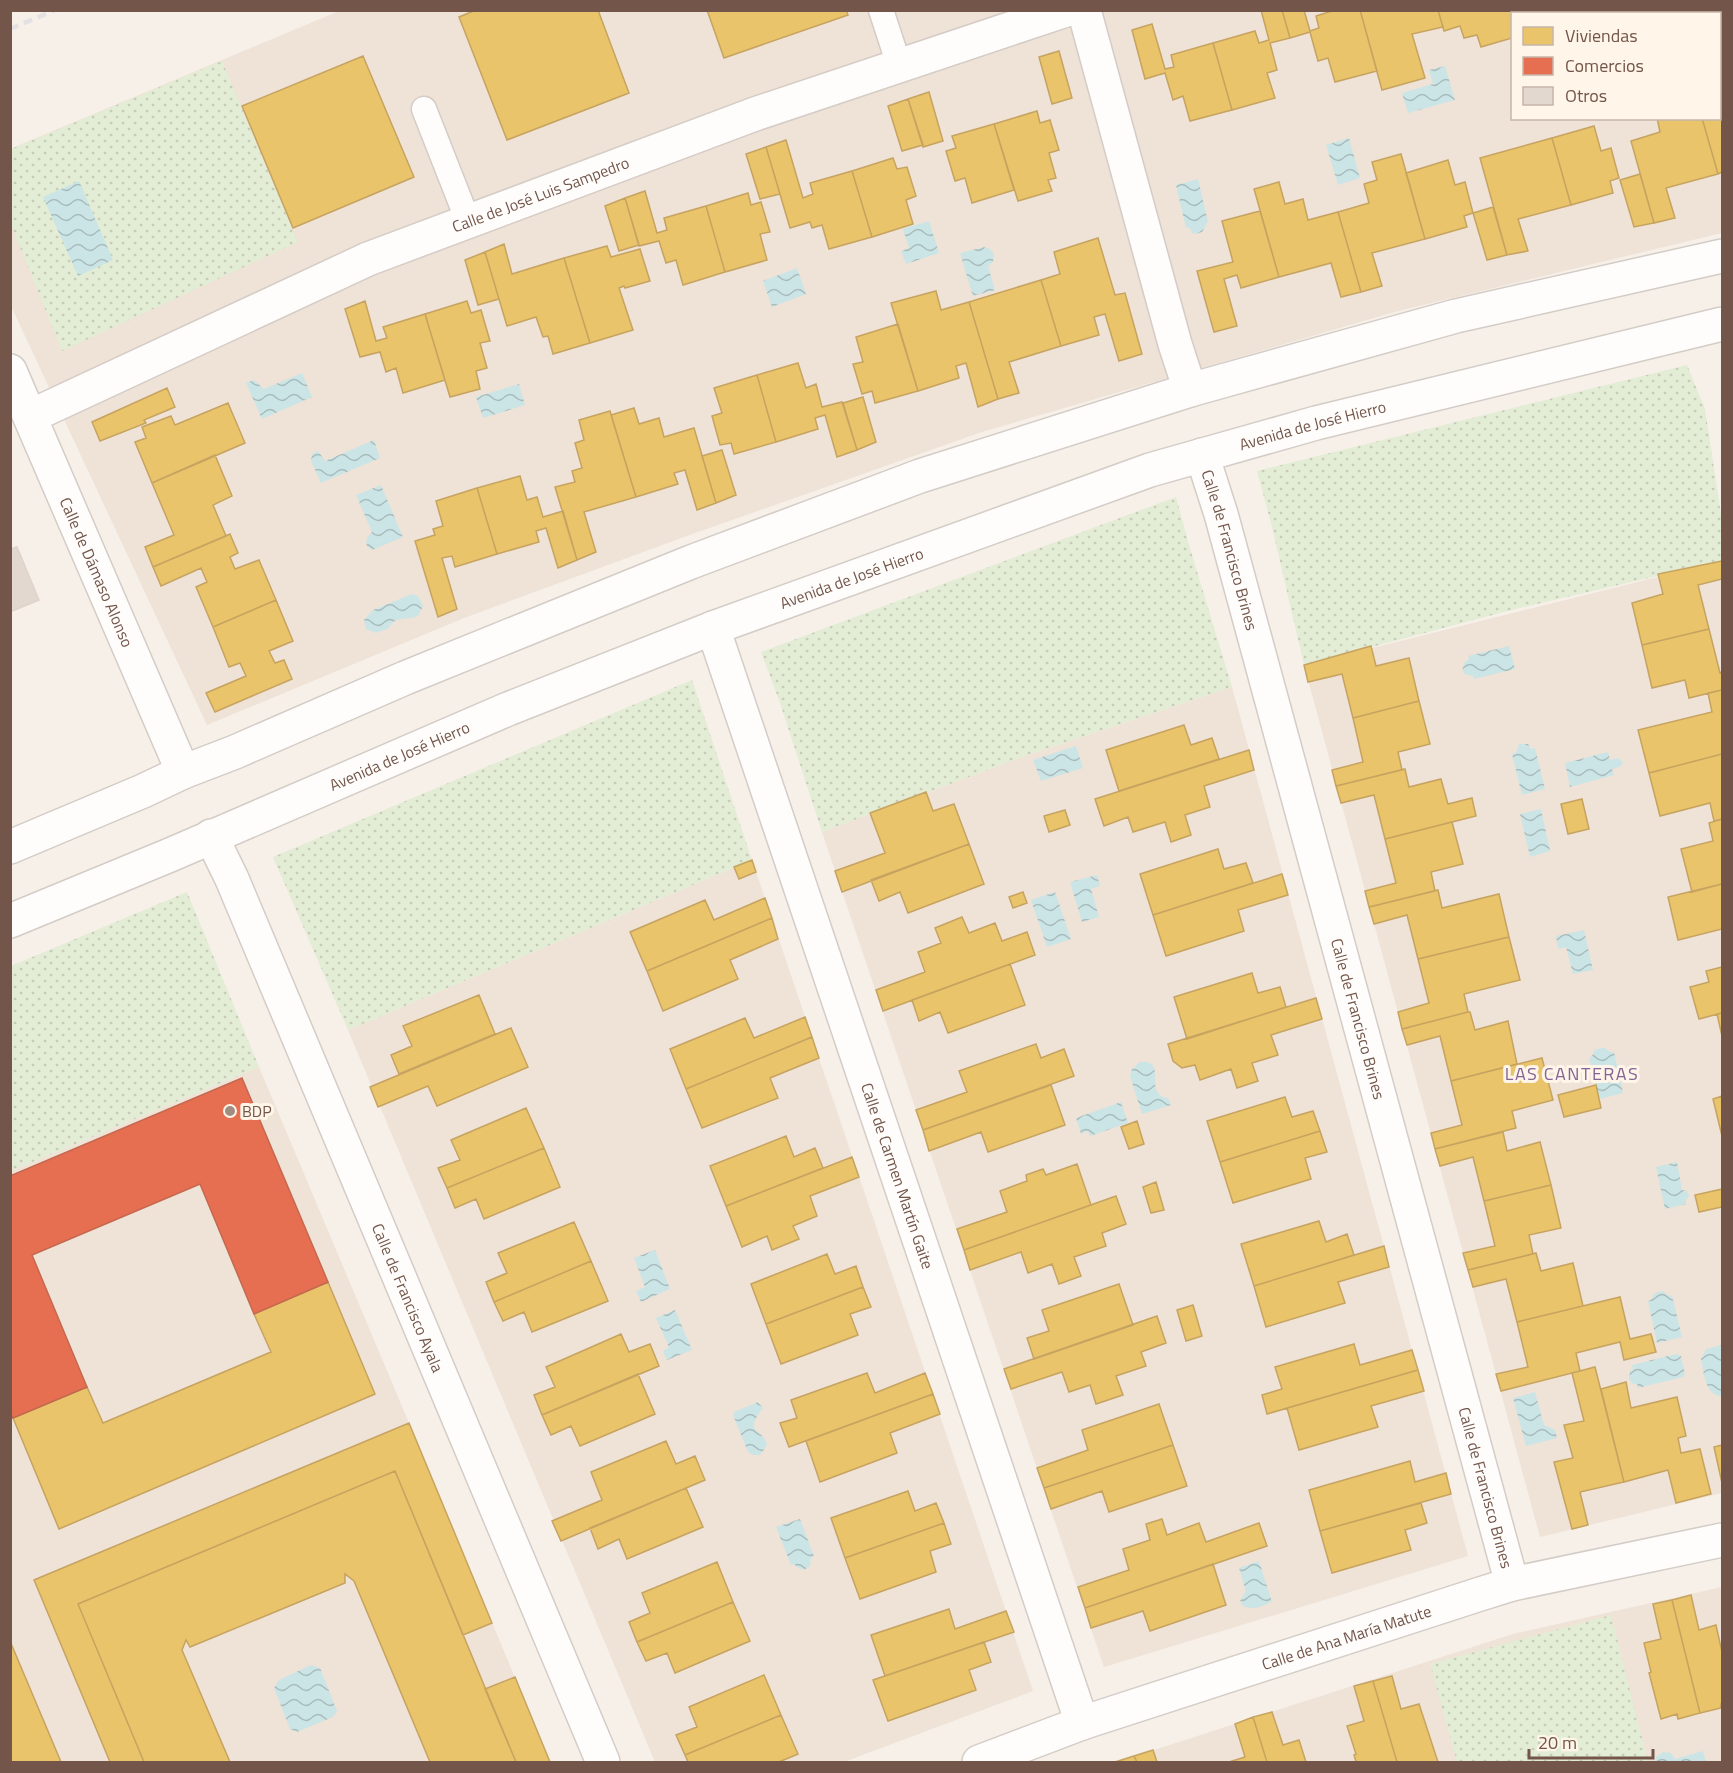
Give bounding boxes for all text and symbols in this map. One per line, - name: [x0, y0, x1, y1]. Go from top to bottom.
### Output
- legend: [1511, 12, 1721, 120]
- text: Viviendas: [1565, 22, 1638, 49]
- text: Comercios: [1565, 52, 1644, 79]
- text: Otros: [1565, 82, 1607, 109]
- street label: Calle de José Luis Sampedro: [449, 150, 633, 238]
- street label: Avenida de José Hierro: [1236, 394, 1388, 456]
- street label: Calle de Francisco Brines: [1195, 467, 1264, 633]
- street label: Calle de Dámaso Alonso: [54, 493, 140, 651]
- street label: Avenida de José Hierro: [776, 541, 927, 615]
- street label: Avenida de José Hierro: [325, 715, 474, 797]
- street label: Calle de Francisco Brines: [1325, 935, 1392, 1102]
- district label: LAS CANTERAS: [1505, 1060, 1639, 1087]
- street label: Calle de Carmen Martín Gaite: [855, 1079, 940, 1272]
- place label: BDP: [242, 1099, 272, 1123]
- marker: BDP: [223, 1104, 237, 1118]
- street label: Calle de Francisco Ayala: [366, 1219, 450, 1376]
- street label: Calle de Francisco Brines: [1452, 1404, 1519, 1571]
- street label: Calle de Ana María Matute: [1258, 1599, 1434, 1676]
- scale bar: [1529, 1722, 1654, 1760]
- text: 20 m: [1538, 1729, 1577, 1756]

